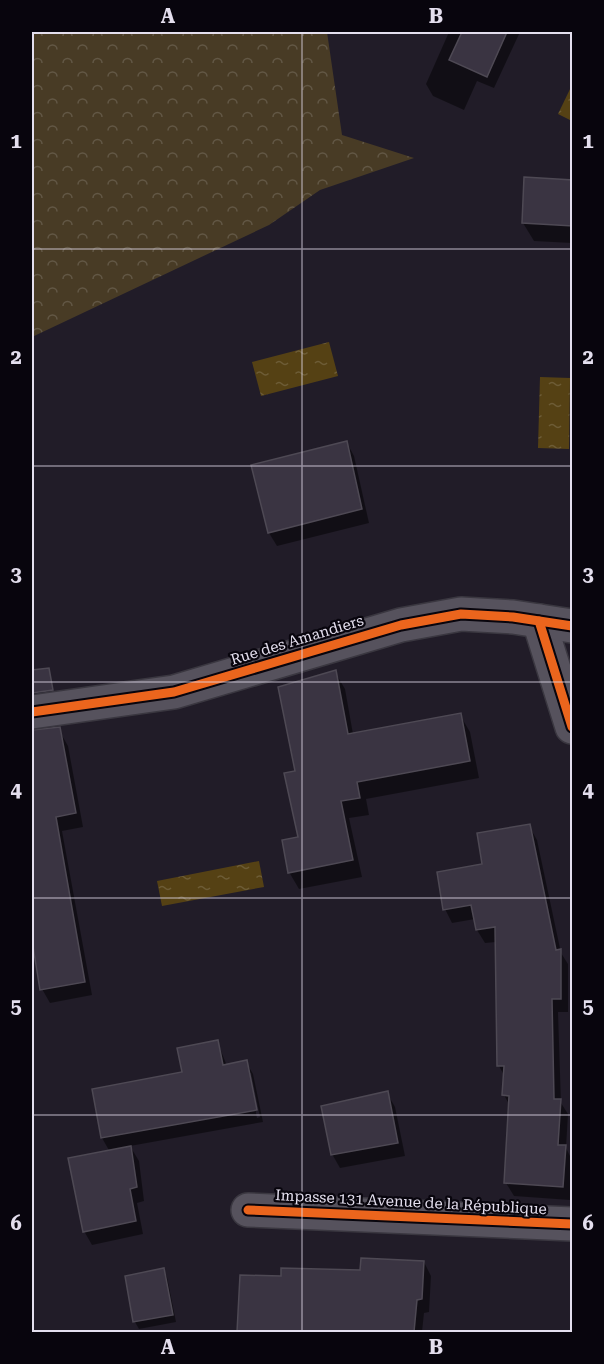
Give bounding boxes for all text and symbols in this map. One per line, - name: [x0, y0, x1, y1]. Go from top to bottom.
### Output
- text: A: [161, 4, 176, 28]
- text: B: [429, 4, 443, 28]
- text: 1: [10, 129, 22, 153]
- text: 1: [582, 129, 594, 153]
- text: 2: [10, 345, 22, 369]
- text: 2: [582, 345, 594, 369]
- text: 3: [10, 562, 22, 586]
- text: 3: [582, 562, 594, 586]
- street label: Rue des Amandiers: [228, 611, 366, 669]
- text: 4: [10, 778, 22, 802]
- text: 4: [582, 778, 594, 802]
- text: 5: [10, 994, 22, 1018]
- text: 5: [582, 994, 594, 1018]
- street label: Impasse 131 Avenue de la République: [275, 1186, 547, 1218]
- text: 6: [10, 1211, 22, 1235]
- text: 6: [582, 1211, 594, 1235]
- text: A: [161, 1335, 176, 1359]
- text: B: [429, 1335, 443, 1359]

